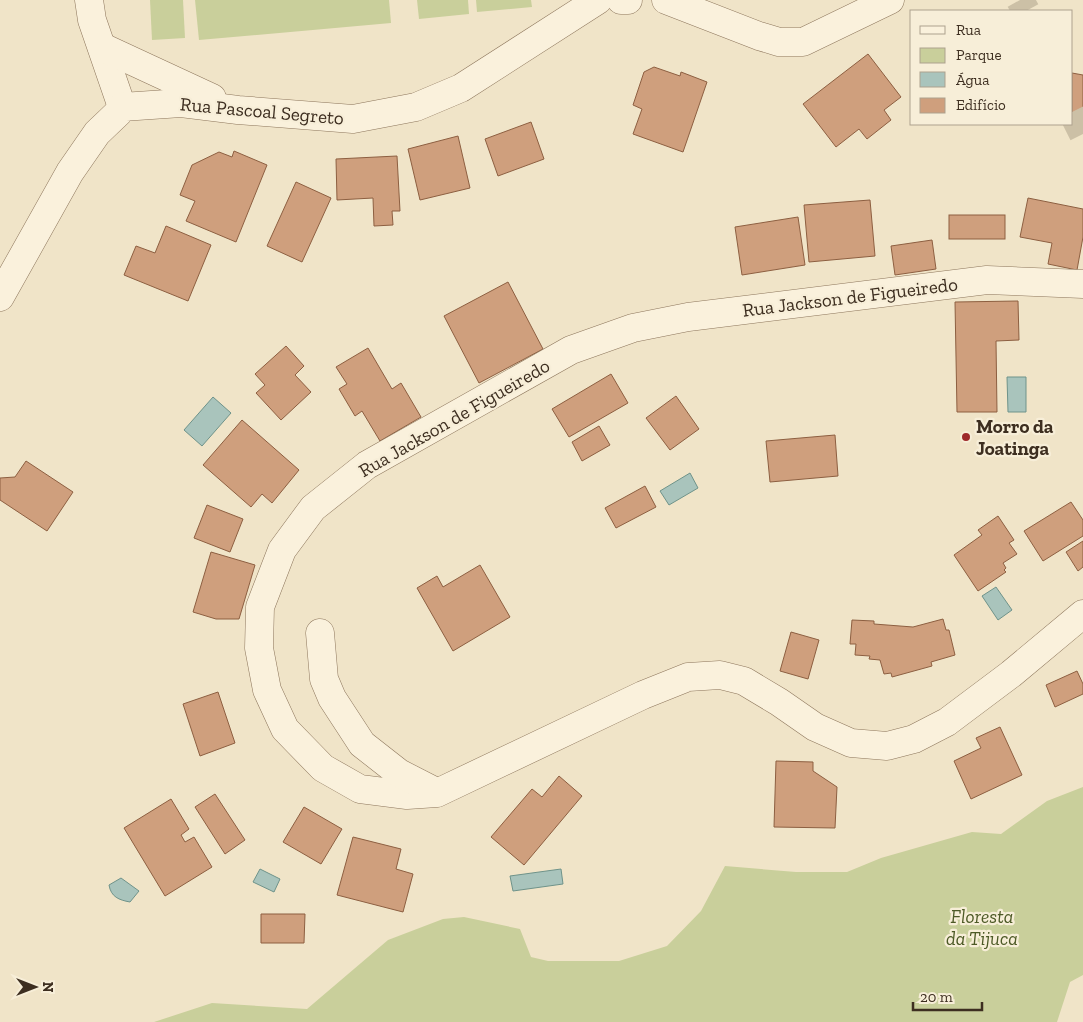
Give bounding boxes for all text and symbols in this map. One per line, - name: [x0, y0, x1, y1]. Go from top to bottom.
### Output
- legend: [910, 10, 1073, 125]
- text: Rua: [956, 21, 981, 39]
- text: Parque: [956, 46, 1002, 64]
- text: Água: [956, 71, 989, 89]
- street label: Rua Pascoal Segreto: [179, 92, 345, 130]
- text: Edifício: [956, 96, 1006, 114]
- street label: Rua Jackson de Figueiredo: [741, 272, 959, 322]
- street label: Rua Jackson de Figueiredo: [354, 354, 554, 482]
- place label: Morro da Joatinga: [976, 415, 1054, 460]
- marker: Morro da Joatinga: [960, 431, 972, 443]
- park label: Floresta da Tijuca: [946, 905, 1018, 950]
- north arrow: [10, 962, 60, 1012]
- scale bar: [913, 980, 982, 1012]
- text: N: [39, 982, 56, 993]
- text: 20 m: [920, 988, 953, 1006]

